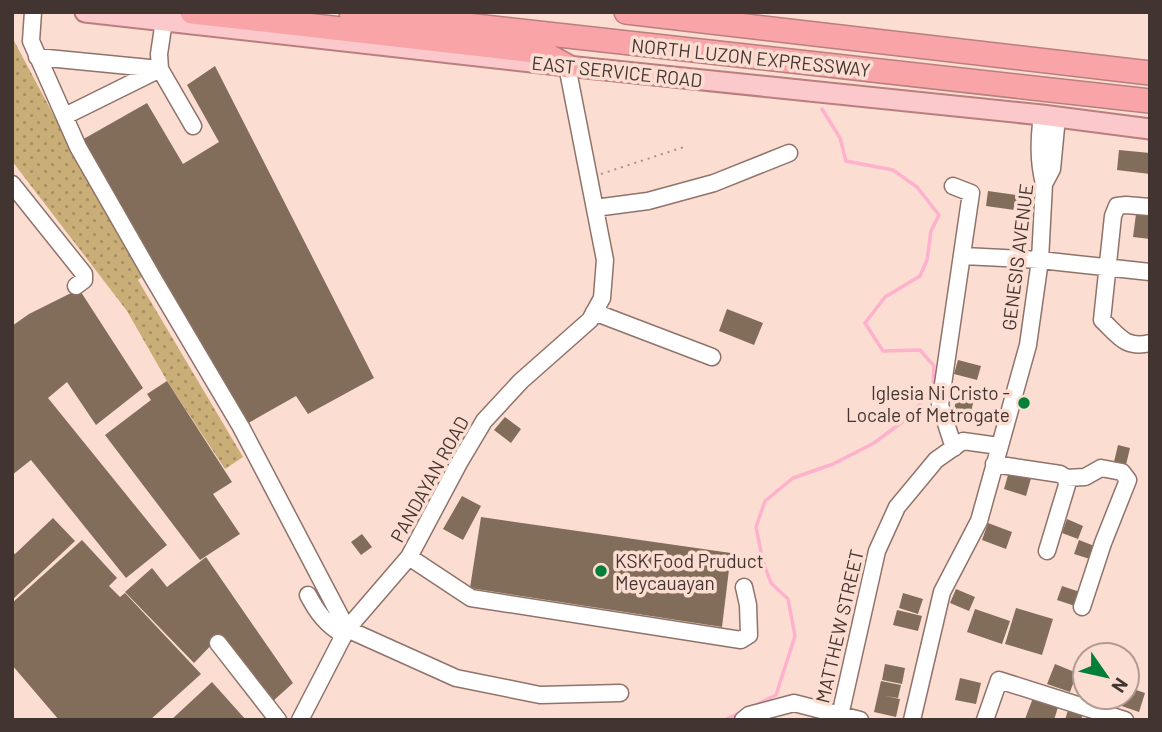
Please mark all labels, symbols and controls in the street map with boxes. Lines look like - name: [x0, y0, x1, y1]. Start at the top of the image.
- street label: NORTH LUZON EXPRESSWAY: [630, 33, 872, 81]
- street label: EAST SERVICE ROAD: [531, 51, 703, 91]
- street label: GENESIS AVENUE: [997, 182, 1037, 332]
- place label: Iglesia Ni Cristo - Locale of Metrogate: [846, 381, 1010, 426]
- marker: Iglesia Ni Cristo - Locale of Metrogate: [1016, 395, 1032, 411]
- street label: PANDAYAN ROAD: [385, 412, 473, 546]
- street label: MATTHEW STREET: [810, 547, 868, 705]
- place label: KSK Food Pruduct Meycauayan: [615, 549, 764, 594]
- marker: KSK Food Pruduct Meycauayan: [593, 563, 609, 579]
- north arrow: [1071, 641, 1141, 711]
- text: N: [1107, 674, 1134, 697]

